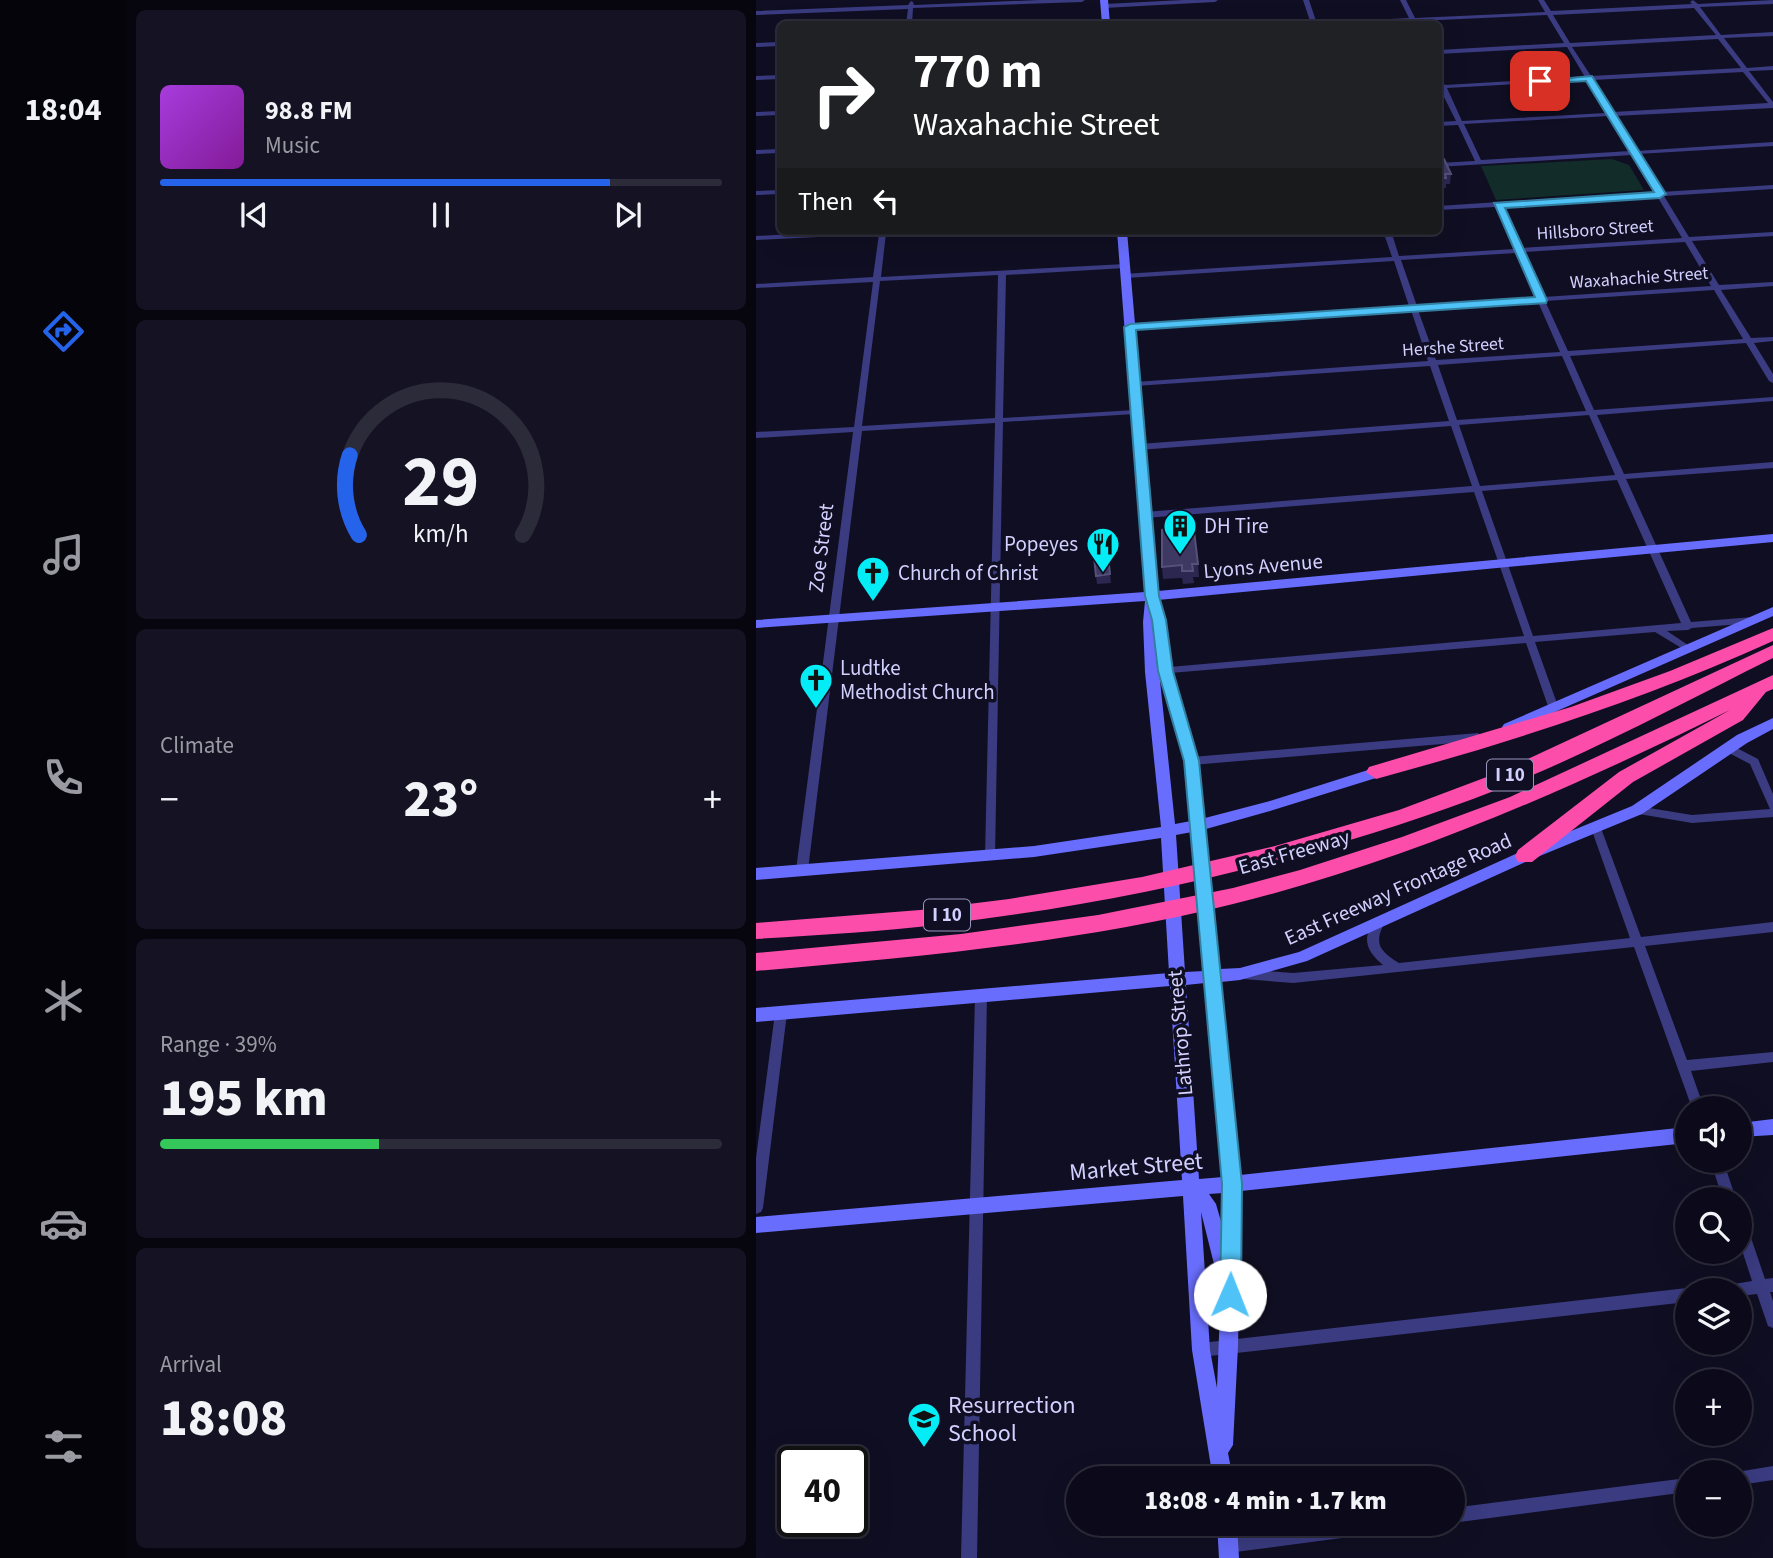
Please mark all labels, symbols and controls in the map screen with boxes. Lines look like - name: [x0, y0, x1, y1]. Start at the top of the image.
- text: 770 m: [913, 37, 1042, 107]
- icon: right: [798, 49, 889, 140]
- pin: [1510, 51, 1570, 111]
- icon: arrive: [1521, 62, 1559, 100]
- text: 18:04: [24, 87, 102, 133]
- text: 98.8 FM: [265, 92, 353, 129]
- text: Waxahachie Street: [913, 102, 1160, 148]
- text: Music: [265, 129, 320, 162]
- icon: left: [867, 182, 905, 220]
- text: Then: [798, 183, 853, 220]
- icon: previous: [235, 196, 273, 234]
- icon: pause: [422, 196, 460, 234]
- icon: next: [609, 196, 647, 234]
- street label: Hillsboro Street: [1536, 213, 1654, 247]
- street label: Waxahachie Street: [1569, 261, 1709, 295]
- icon: directions: [39, 307, 88, 356]
- street label: Hershe Street: [1401, 331, 1505, 363]
- text: 29: [403, 431, 479, 535]
- street label: Zoe Street: [801, 502, 841, 594]
- building icon: DH Tire: [1161, 507, 1199, 556]
- place label: DH Tire: [1204, 511, 1269, 541]
- text: km/h: [413, 516, 469, 552]
- restaurant icon: Popeyes: [1084, 525, 1122, 574]
- place label: Popeyes: [1004, 529, 1078, 559]
- icon: music: [39, 530, 88, 579]
- street label: Lyons Avenue: [1202, 546, 1324, 586]
- church icon: Church of Christ: [854, 554, 892, 603]
- place label: Church of Christ: [898, 558, 1038, 588]
- place label: Ludtke Methodist Church: [840, 653, 995, 707]
- church icon: Ludtke Methodist Church: [797, 661, 835, 710]
- text: Climate: [160, 729, 234, 762]
- icon: phone: [39, 753, 88, 802]
- road number: I 10: [1487, 760, 1533, 790]
- text: 23°: [404, 763, 478, 837]
- text: −: [160, 773, 179, 827]
- text: +: [703, 773, 722, 827]
- street label: East Freeway: [1235, 822, 1353, 882]
- street label: East Freeway Frontage Road: [1280, 825, 1516, 953]
- road number: I 10: [924, 900, 970, 931]
- street label: Lathrop Street: [1160, 969, 1200, 1097]
- icon: climate: [39, 976, 88, 1025]
- text: Range · 39%: [160, 1028, 277, 1061]
- text: 195 km: [160, 1062, 328, 1136]
- map controls: [1675, 1096, 1752, 1537]
- button: sound: [1675, 1096, 1752, 1173]
- street label: Market Street: [1068, 1144, 1204, 1190]
- button: search: [1675, 1187, 1752, 1264]
- icon: car: [39, 1199, 88, 1248]
- position arrow: [1193, 1258, 1267, 1332]
- button: layers: [1675, 1278, 1752, 1355]
- text: Arrival: [160, 1348, 222, 1381]
- button: +: [1675, 1369, 1752, 1446]
- text: 18:08: [160, 1382, 287, 1456]
- place label: Resurrection School: [948, 1388, 1076, 1451]
- school or university icon: Resurrection School: [905, 1400, 943, 1449]
- icon: filters: [39, 1422, 88, 1471]
- speed limit sign: 40: [777, 1446, 868, 1537]
- button: −: [1675, 1460, 1752, 1537]
- text: 18:08 · 4 min · 1.7 km: [1144, 1482, 1387, 1519]

